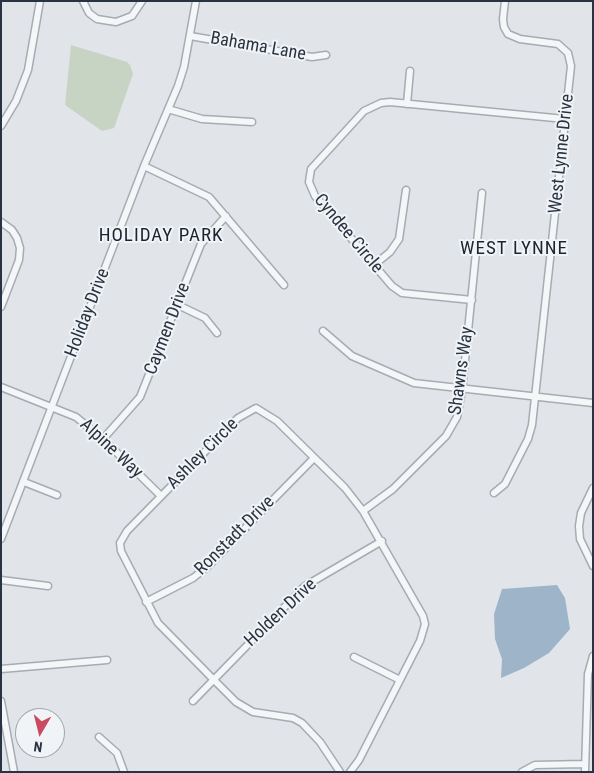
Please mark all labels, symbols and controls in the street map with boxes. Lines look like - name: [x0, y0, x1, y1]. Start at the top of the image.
- street label: Bahama Lane: [209, 28, 307, 66]
- street label: West Lynne Drive: [545, 93, 579, 215]
- street label: Cyndee Circle: [309, 190, 387, 278]
- district label: HOLIDAY PARK: [97, 225, 225, 247]
- district label: WEST LYNNE: [459, 238, 569, 260]
- street label: Holiday Drive: [61, 266, 115, 360]
- street label: Caymen Drive: [141, 280, 195, 378]
- street label: Shawns Way: [445, 326, 479, 416]
- street label: Alpine Way: [75, 414, 147, 484]
- street label: Ashley Circle: [163, 414, 243, 494]
- street label: Ronstadt Drive: [191, 492, 279, 580]
- street label: Holden Drive: [241, 574, 321, 652]
- north arrow: [15, 708, 65, 758]
- text: N: [33, 738, 43, 755]

